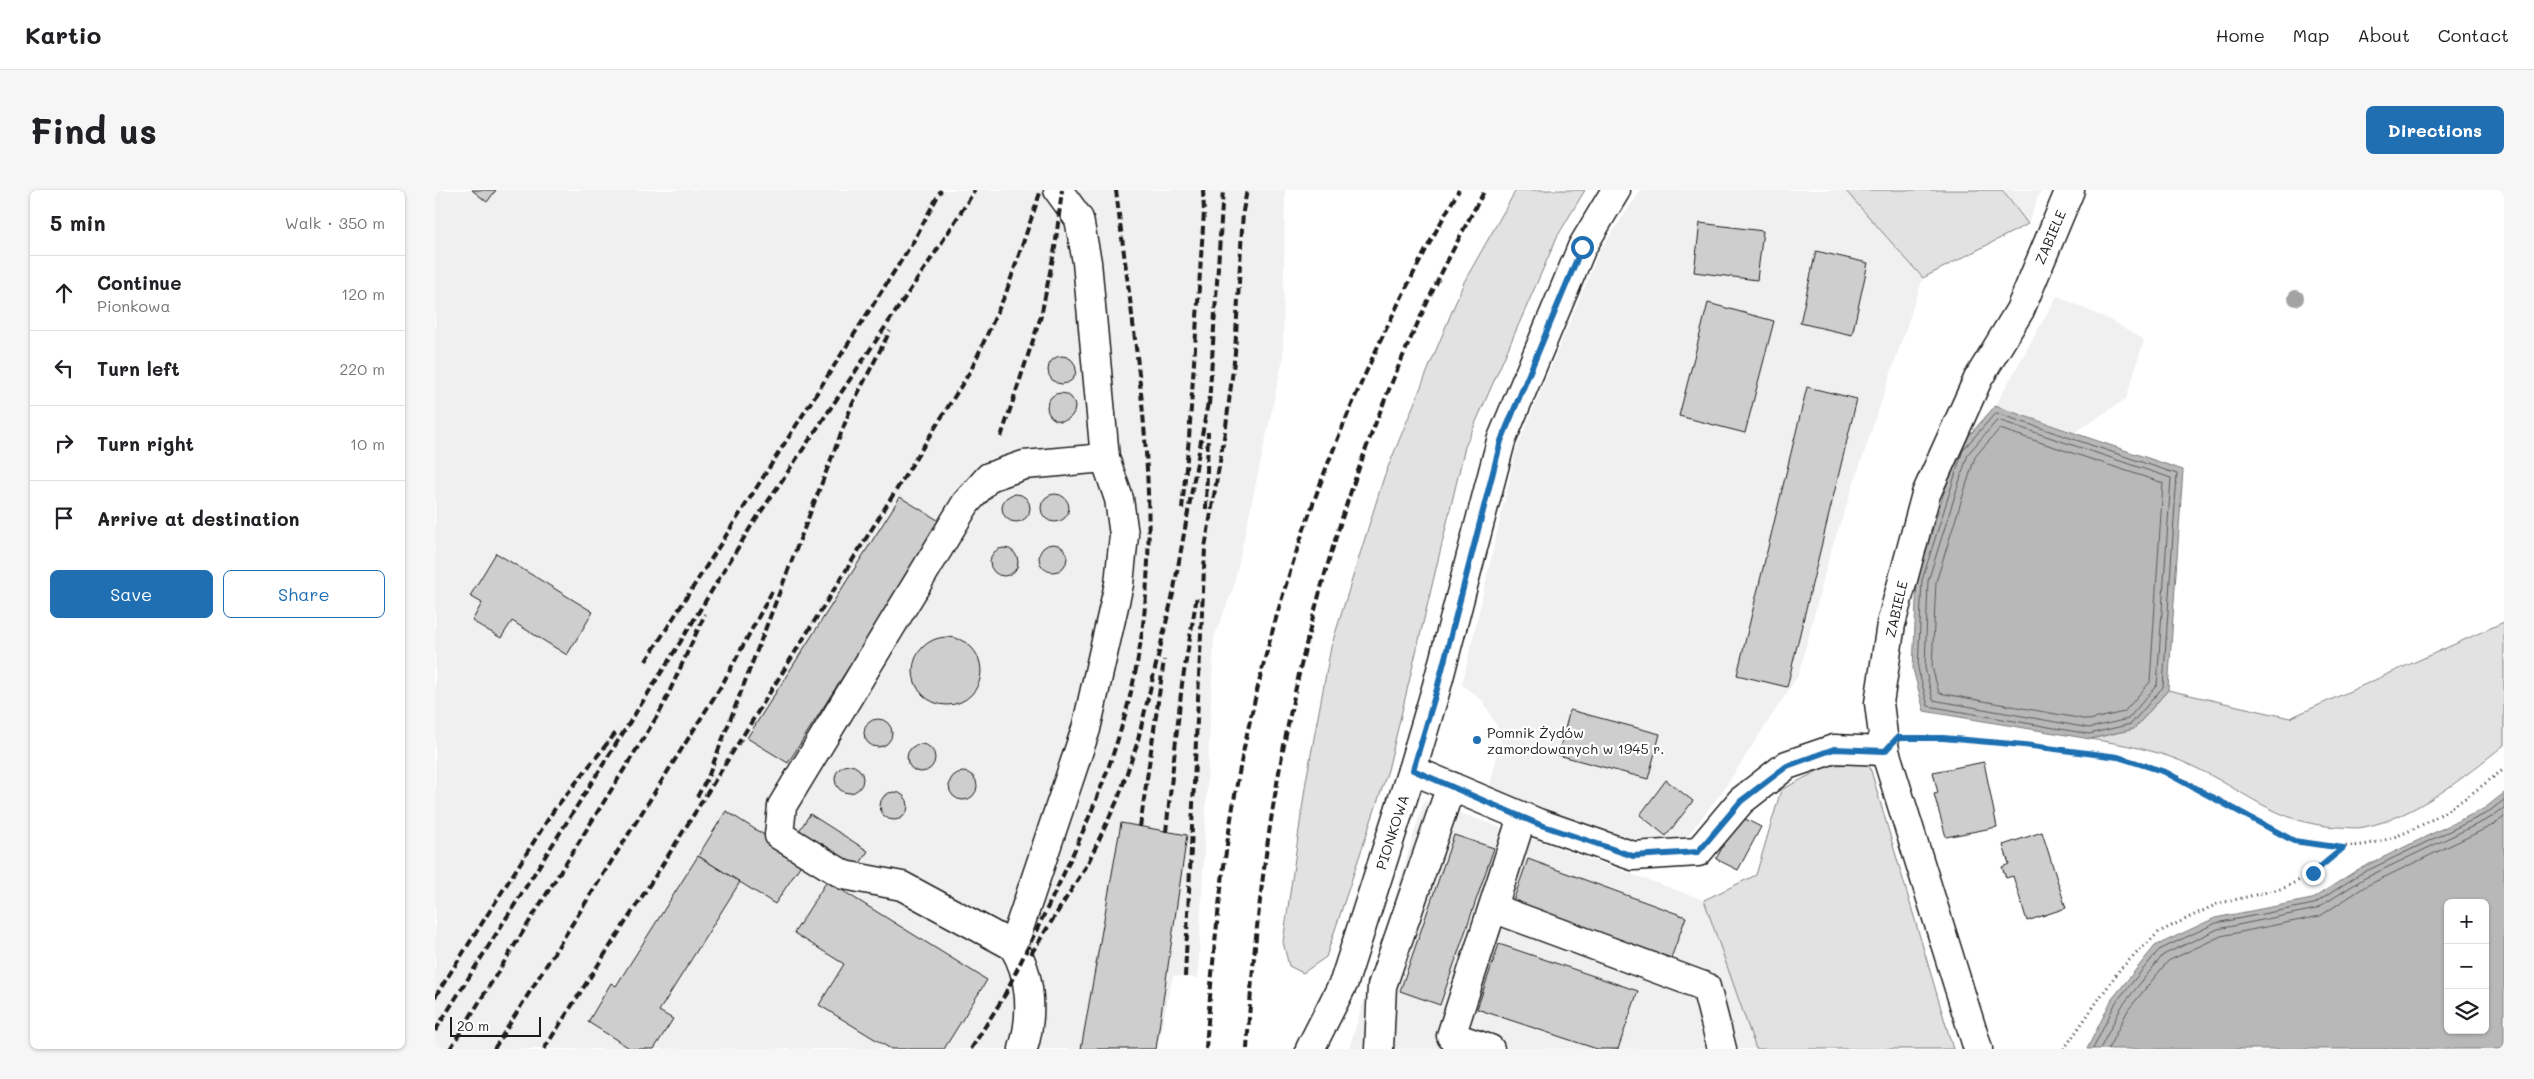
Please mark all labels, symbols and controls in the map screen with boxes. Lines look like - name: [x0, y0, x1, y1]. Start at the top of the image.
- text: Kartio: [25, 19, 101, 50]
- text: Home: [2216, 23, 2265, 47]
- text: Map: [2293, 23, 2329, 47]
- text: About: [2357, 23, 2410, 47]
- text: Contact: [2438, 23, 2509, 47]
- button: Directions: [2366, 106, 2504, 154]
- text: Find us: [30, 107, 157, 153]
- street label: ZABIELE: [2030, 207, 2070, 267]
- text: 5 min: [50, 209, 106, 236]
- text: Walk · 350 m: [285, 212, 385, 233]
- route start: [1571, 236, 1594, 259]
- text: Continue: [97, 270, 182, 295]
- icon: ahead: [50, 279, 78, 307]
- text: 120 m: [341, 283, 385, 304]
- text: Pionkowa: [97, 295, 170, 316]
- icon: left: [50, 354, 78, 382]
- text: Turn left: [97, 356, 180, 381]
- text: 220 m: [339, 358, 385, 379]
- icon: right: [50, 429, 78, 457]
- text: Turn right: [97, 431, 194, 456]
- text: 10 m: [350, 433, 385, 454]
- icon: arrive: [50, 504, 78, 532]
- text: Arrive at destination: [97, 506, 300, 531]
- button: Save: [50, 570, 213, 618]
- button: Share: [223, 570, 385, 618]
- street label: ZABIELE: [1880, 579, 1912, 639]
- place label: Pomnik Żydów zamordowanych w 1945 r.: [1487, 723, 1664, 758]
- marker: Pomnik Żydów zamordowanych w 1945 r.: [1471, 734, 1483, 746]
- street label: PIONKOWA: [1371, 792, 1413, 872]
- route end: [2302, 862, 2325, 885]
- map controls: [2444, 899, 2489, 1034]
- button: +: [2444, 899, 2489, 944]
- button: −: [2444, 944, 2489, 989]
- button: layers: [2444, 989, 2489, 1034]
- scale bar: [450, 1014, 541, 1037]
- text: 20 m: [457, 1016, 489, 1035]

